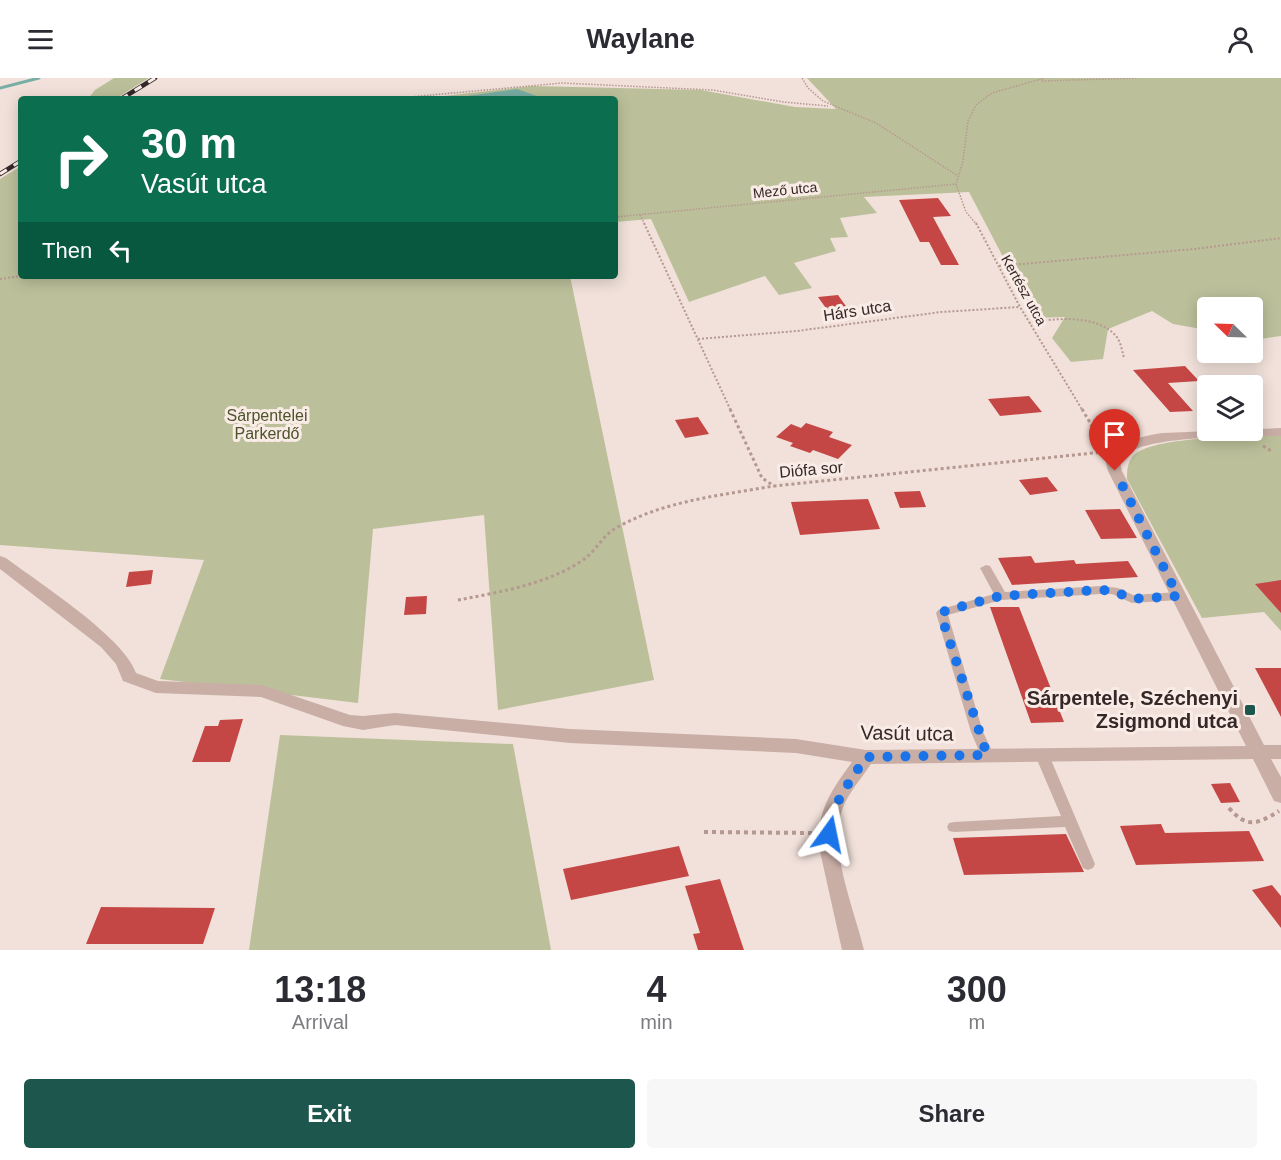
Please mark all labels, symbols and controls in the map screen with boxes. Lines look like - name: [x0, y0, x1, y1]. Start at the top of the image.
- icon: menu: [24, 23, 57, 56]
- icon: person: [1224, 23, 1257, 56]
- text: Waylane: [586, 24, 695, 54]
- icon: right: [42, 120, 120, 198]
- text: 30 m: [141, 120, 237, 167]
- text: Vasút utca: [141, 169, 267, 199]
- street label: Mező utca: [752, 179, 818, 201]
- icon: left: [104, 234, 137, 267]
- text: Then: [42, 238, 92, 263]
- street label: Kertész utca: [998, 252, 1050, 328]
- street label: Hárs utca: [822, 297, 892, 324]
- north arrow: [1197, 297, 1263, 363]
- map controls: [1197, 297, 1263, 441]
- button: layers: [1197, 375, 1263, 441]
- park label: Sárpentelei Parkerdő: [227, 407, 307, 442]
- pin: [1089, 409, 1140, 471]
- icon: arrive: [1098, 418, 1131, 451]
- street label: Diófa sor: [778, 458, 844, 481]
- place label: Sárpentele, Széchenyi Zsigmond utca: [1027, 687, 1239, 732]
- marker: Sárpentele, Széchenyi Zsigmond utca: [1243, 703, 1257, 717]
- street label: Vasút utca: [860, 721, 955, 745]
- position arrow: [797, 802, 861, 866]
- text: 13:18: [274, 969, 366, 1010]
- text: 4: [646, 969, 666, 1010]
- text: 300: [947, 969, 1007, 1010]
- text: Arrival: [292, 1011, 349, 1033]
- text: min: [640, 1011, 673, 1033]
- text: m: [968, 1011, 985, 1033]
- button: Exit: [24, 1079, 635, 1148]
- button: Share: [647, 1079, 1257, 1148]

